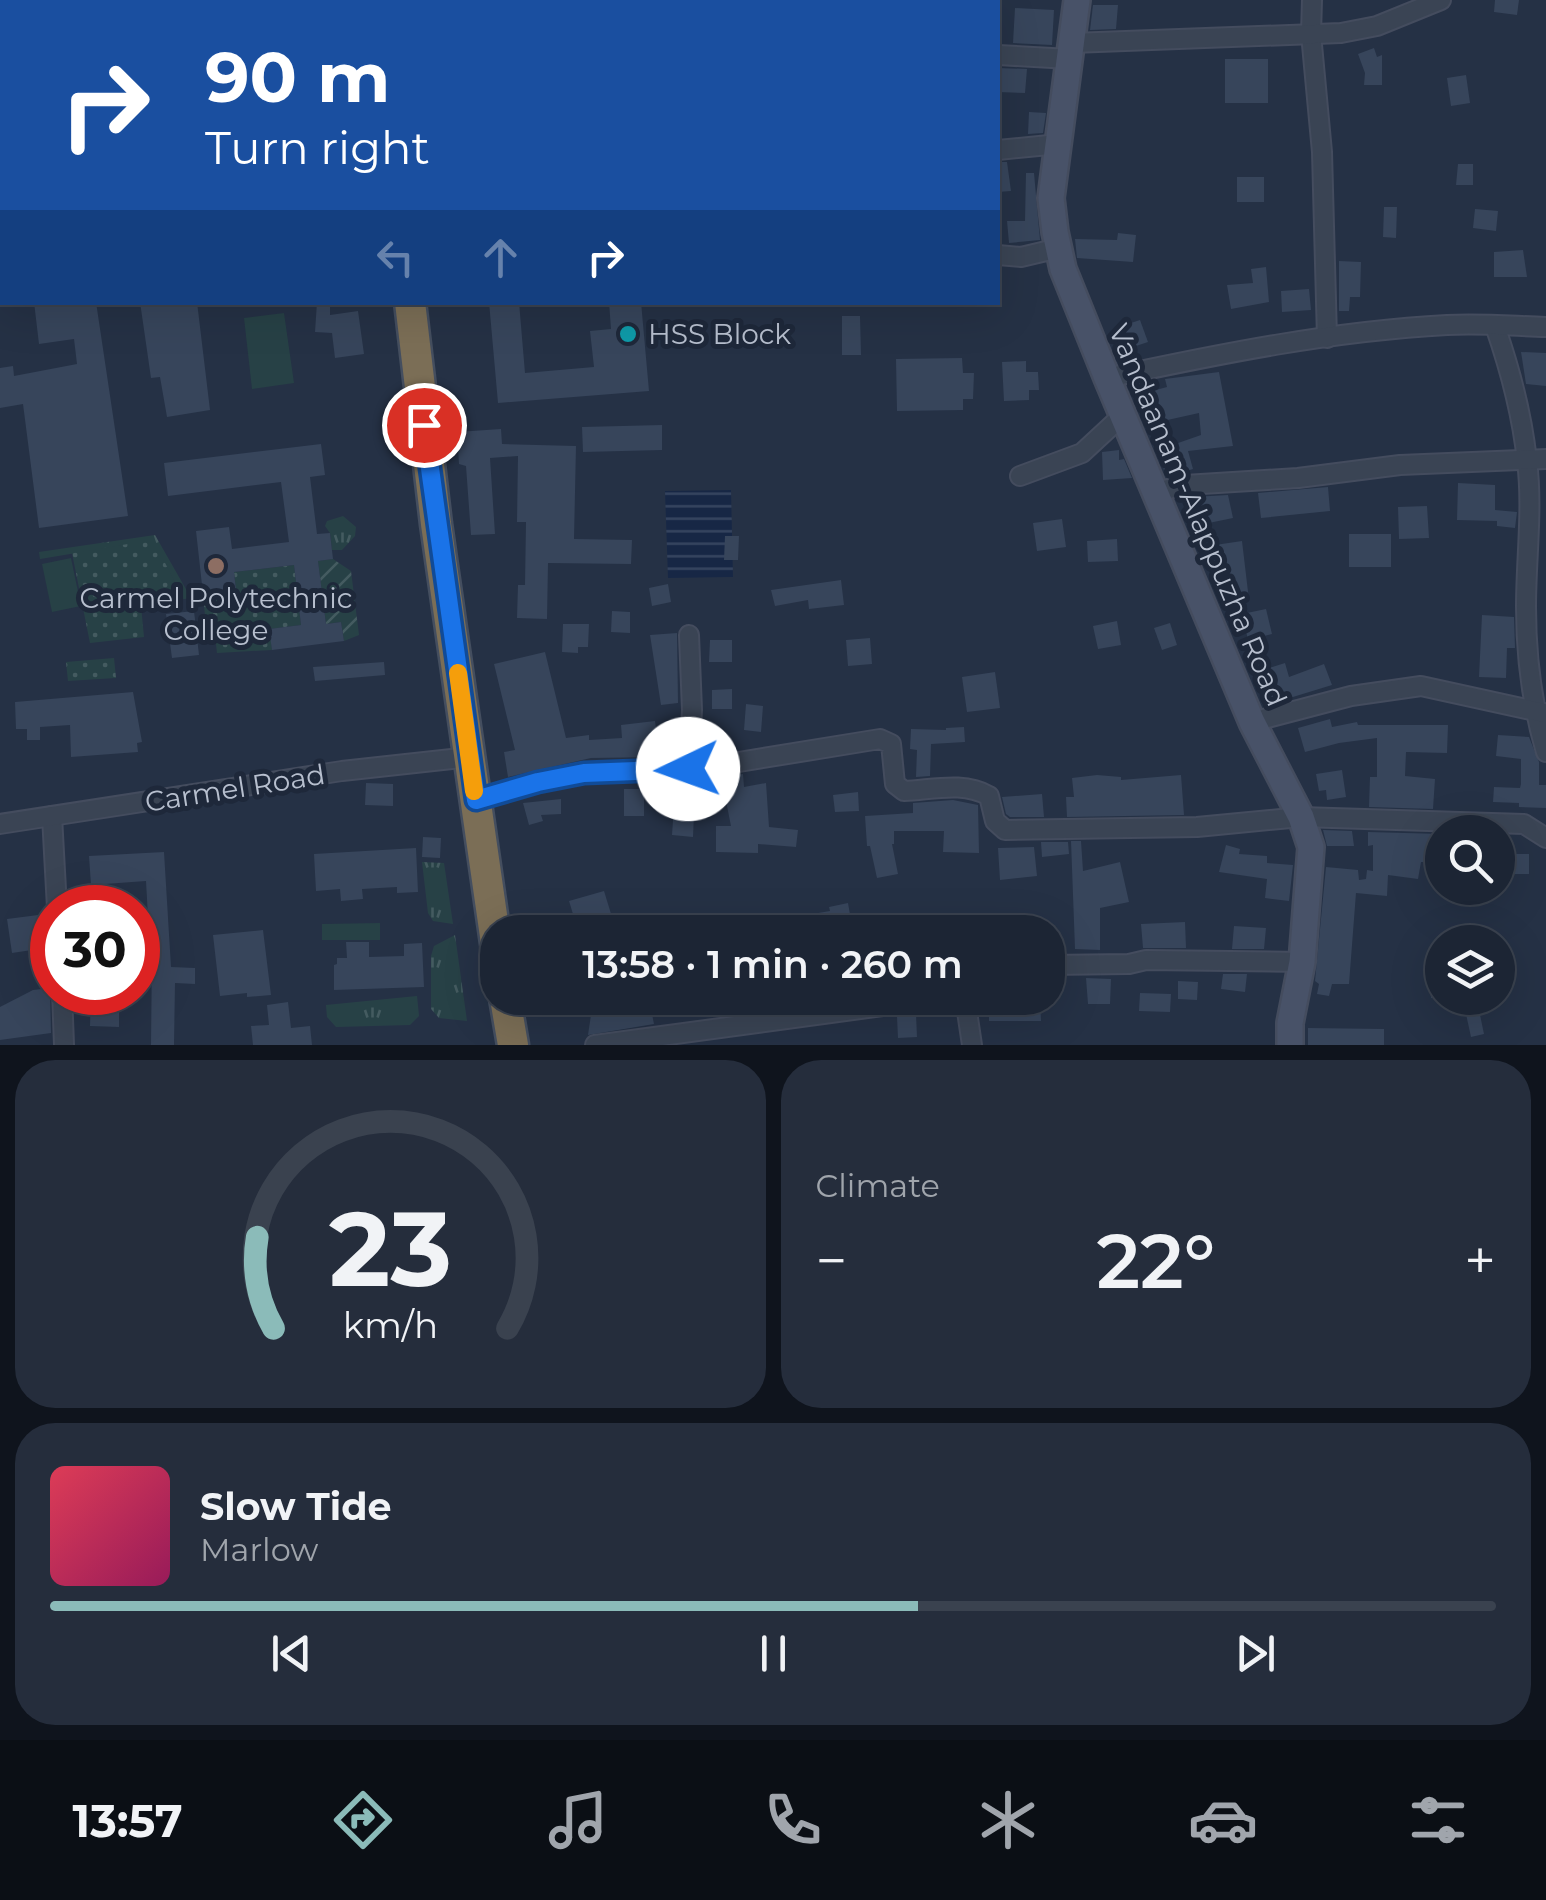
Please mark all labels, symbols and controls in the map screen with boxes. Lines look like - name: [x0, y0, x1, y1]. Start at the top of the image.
- text: 90 m: [205, 34, 390, 120]
- icon: right: [40, 40, 170, 170]
- text: Turn right: [205, 120, 430, 175]
- icon: left: [368, 230, 423, 285]
- icon: ahead: [473, 230, 528, 285]
- icon: right: [578, 230, 633, 285]
- place label: HSS Block: [648, 317, 791, 351]
- street label: Vandaanam-Alappuzha Road: [1102, 319, 1294, 711]
- marker: HSS Block: [617, 323, 639, 345]
- pin: [382, 383, 467, 468]
- icon: arrive: [397, 398, 452, 453]
- marker: Carmel Polytechnic College: [205, 555, 227, 577]
- place label: Carmel Polytechnic College: [79, 581, 353, 647]
- position arrow: [636, 717, 740, 821]
- street label: Carmel Road: [143, 757, 327, 819]
- map controls: [1425, 815, 1515, 1015]
- button: search: [1425, 815, 1515, 905]
- speed limit sign: 30: [30, 885, 160, 1015]
- button: layers: [1425, 925, 1515, 1015]
- text: 13:58 · 1 min · 260 m: [582, 941, 963, 988]
- text: Climate: [816, 1166, 940, 1205]
- text: 23: [329, 1185, 452, 1312]
- text: 22°: [1096, 1215, 1215, 1307]
- text: −: [816, 1227, 847, 1294]
- text: +: [1464, 1227, 1496, 1294]
- text: km/h: [343, 1303, 438, 1347]
- text: Slow Tide: [200, 1483, 392, 1530]
- text: Marlow: [200, 1530, 318, 1569]
- icon: previous: [264, 1626, 319, 1681]
- icon: pause: [746, 1626, 801, 1681]
- icon: next: [1228, 1626, 1283, 1681]
- icon: directions: [328, 1785, 398, 1855]
- icon: music: [543, 1785, 613, 1855]
- icon: phone: [758, 1785, 828, 1855]
- icon: climate: [973, 1785, 1043, 1855]
- icon: car: [1188, 1785, 1258, 1855]
- icon: filters: [1403, 1785, 1473, 1855]
- text: 13:57: [73, 1793, 183, 1848]

